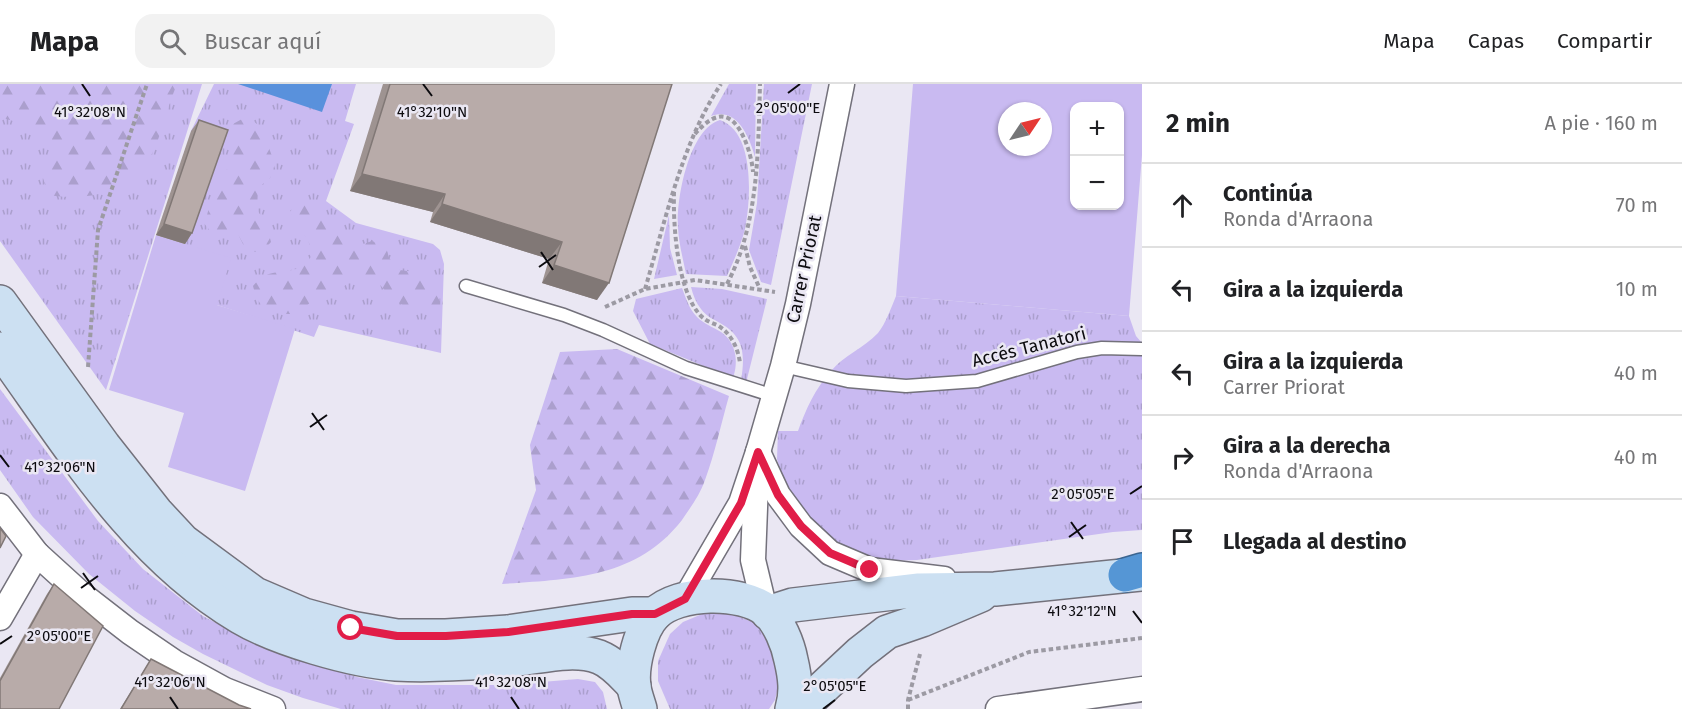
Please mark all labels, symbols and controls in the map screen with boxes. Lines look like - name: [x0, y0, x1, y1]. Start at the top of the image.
- search box: [135, 14, 555, 68]
- text: Mapa: [30, 25, 99, 58]
- icon: search: [156, 25, 189, 58]
- text: Buscar aquí: [204, 28, 321, 55]
- text: Mapa: [1383, 28, 1435, 54]
- text: Capas: [1468, 28, 1524, 54]
- text: Compartir: [1557, 28, 1652, 54]
- text: 2°05'00"E: [756, 99, 820, 117]
- north arrow: [998, 102, 1052, 156]
- map controls: [1070, 102, 1124, 210]
- button: +: [1070, 102, 1124, 156]
- text: 41°32'08"N: [54, 103, 126, 121]
- text: 41°32'10"N: [397, 103, 467, 121]
- text: 2 min: [1166, 108, 1230, 139]
- text: A pie · 160 m: [1545, 111, 1658, 135]
- button: −: [1070, 156, 1124, 210]
- text: Continúa: [1223, 180, 1313, 207]
- icon: ahead: [1166, 189, 1199, 222]
- text: 70 m: [1616, 193, 1658, 217]
- text: Ronda d'Arraona: [1223, 207, 1373, 231]
- street label: Carrer Priorat: [782, 213, 826, 325]
- icon: left: [1166, 273, 1199, 306]
- text: Gira a la izquierda: [1223, 276, 1403, 303]
- text: 10 m: [1616, 277, 1658, 301]
- street label: Accés Tanatori: [970, 322, 1088, 372]
- text: Gira a la izquierda: [1223, 348, 1403, 375]
- icon: left: [1166, 357, 1199, 390]
- text: 40 m: [1614, 361, 1658, 385]
- text: Carrer Priorat: [1223, 375, 1345, 399]
- text: Gira a la derecha: [1223, 432, 1391, 459]
- icon: right: [1166, 441, 1199, 474]
- text: 40 m: [1614, 445, 1658, 469]
- text: 41°32'06"N: [24, 458, 96, 476]
- text: Ronda d'Arraona: [1223, 459, 1373, 483]
- text: 2°05'05"E: [1051, 485, 1115, 503]
- icon: arrive: [1166, 525, 1199, 558]
- text: Llegada al destino: [1223, 528, 1407, 555]
- route end: [856, 556, 882, 582]
- text: 41°32'12"N: [1047, 602, 1117, 620]
- route start: [337, 614, 363, 640]
- text: 2°05'00"E: [27, 627, 91, 645]
- text: 41°32'06"N: [134, 673, 206, 691]
- text: 41°32'08"N: [475, 673, 547, 691]
- text: 2°05'05"E: [803, 677, 867, 695]

